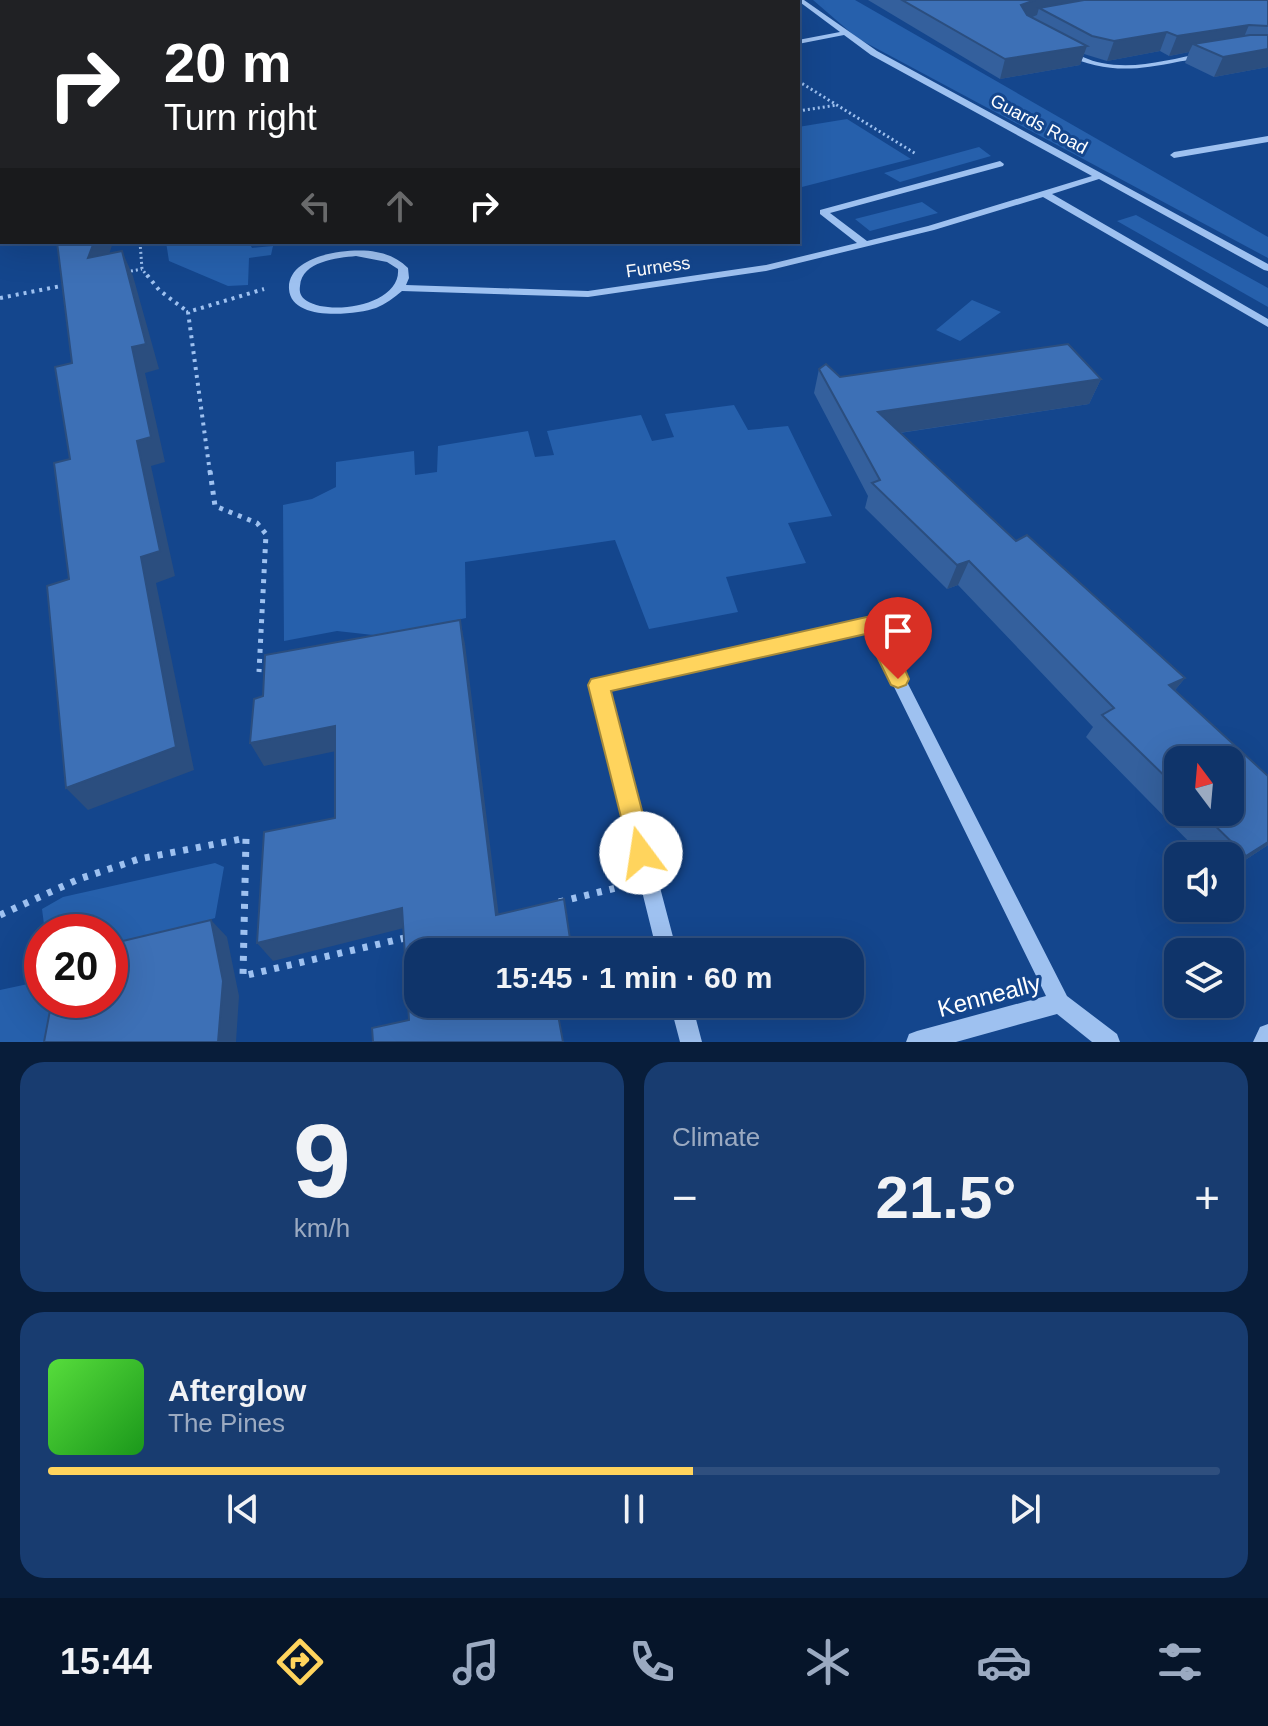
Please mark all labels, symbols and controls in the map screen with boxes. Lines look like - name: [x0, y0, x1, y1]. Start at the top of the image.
- text: 20 m: [164, 31, 292, 94]
- icon: right: [32, 32, 136, 136]
- street label: Guards Road: [987, 90, 1091, 158]
- text: Turn right: [164, 97, 317, 138]
- icon: left: [294, 184, 338, 228]
- icon: ahead: [378, 184, 422, 228]
- icon: right: [462, 184, 506, 228]
- street label: Furness: [624, 253, 692, 281]
- pin: [864, 597, 932, 679]
- icon: arrive: [876, 609, 920, 653]
- north arrow: [1164, 746, 1244, 826]
- map controls: [1164, 746, 1244, 1018]
- position arrow: [599, 811, 683, 895]
- button: sound: [1164, 842, 1244, 922]
- speed limit sign: 20: [24, 914, 128, 1018]
- button: layers: [1164, 938, 1244, 1018]
- text: 15:45 · 1 min · 60 m: [496, 961, 772, 994]
- street label: Kenneally: [934, 969, 1043, 1022]
- text: 9: [293, 1103, 351, 1219]
- text: Climate: [672, 1122, 760, 1152]
- text: 21.5°: [876, 1164, 1016, 1231]
- text: −: [672, 1173, 698, 1222]
- text: +: [1194, 1173, 1220, 1222]
- text: km/h: [294, 1213, 350, 1243]
- text: Afterglow: [168, 1374, 306, 1407]
- text: The Pines: [168, 1408, 285, 1438]
- icon: previous: [221, 1487, 265, 1531]
- icon: pause: [612, 1487, 656, 1531]
- icon: next: [1003, 1487, 1047, 1531]
- icon: directions: [272, 1634, 328, 1690]
- icon: music: [448, 1634, 504, 1690]
- icon: phone: [624, 1634, 680, 1690]
- icon: climate: [800, 1634, 856, 1690]
- icon: car: [976, 1634, 1032, 1690]
- icon: filters: [1152, 1634, 1208, 1690]
- text: 15:44: [60, 1641, 152, 1682]

